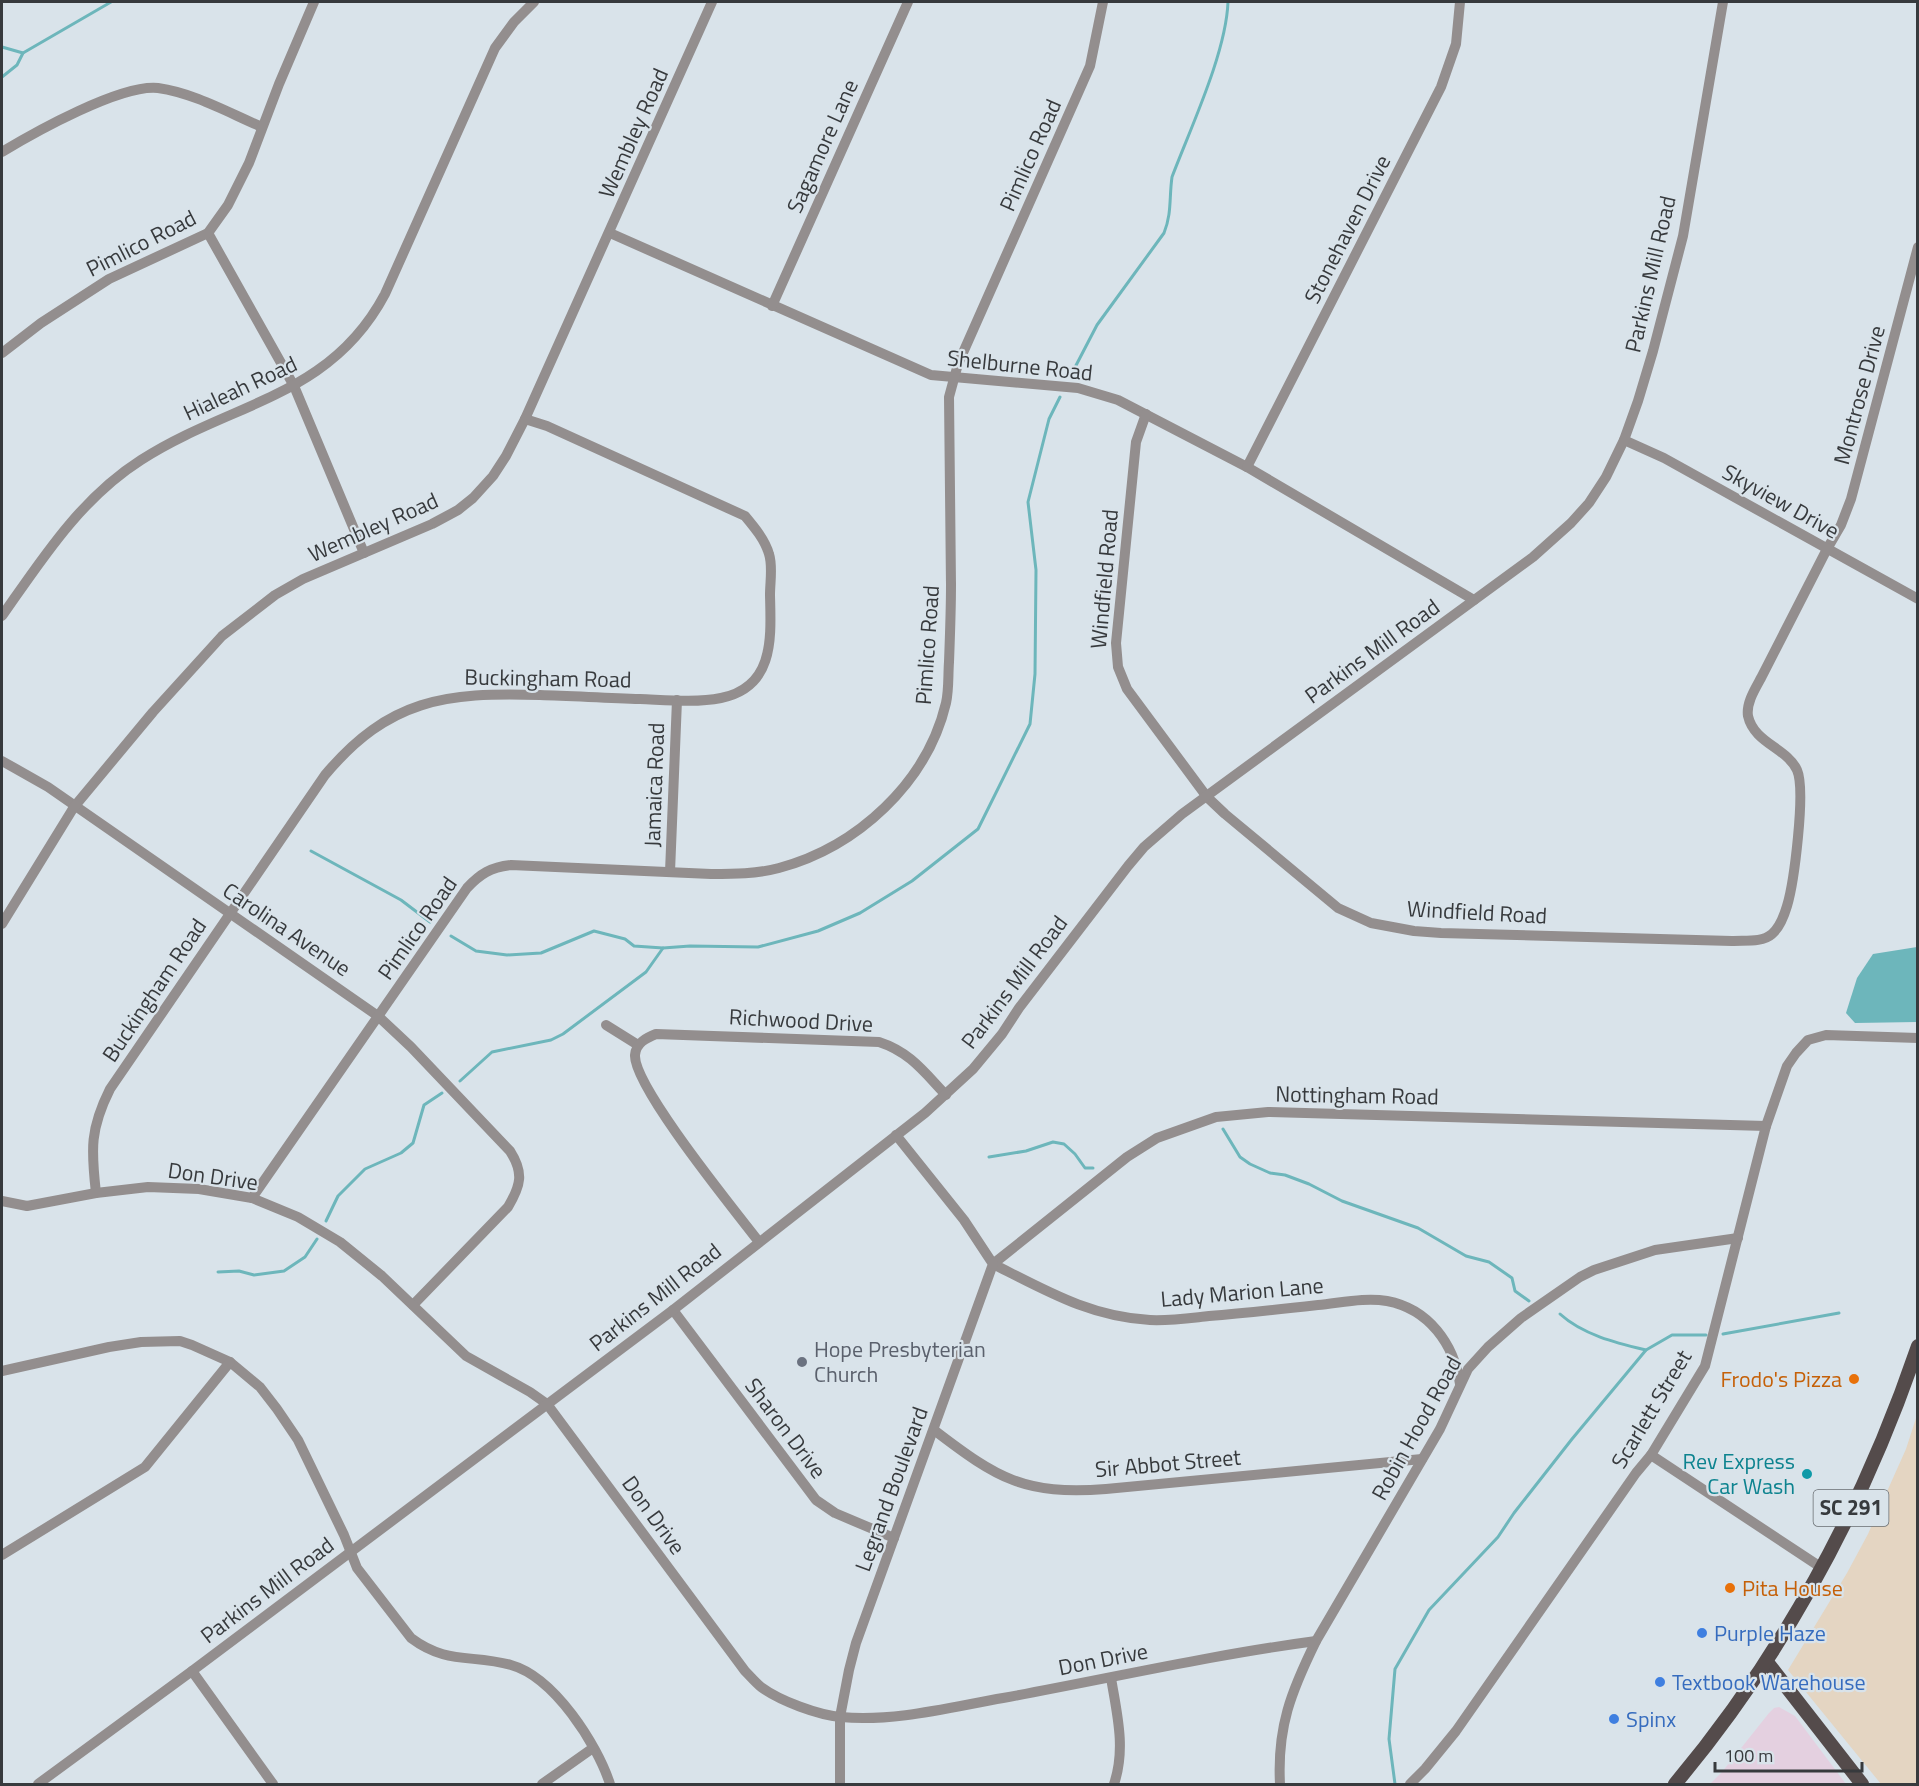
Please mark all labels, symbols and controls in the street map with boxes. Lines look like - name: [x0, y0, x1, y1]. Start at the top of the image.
- street label: Wembley Road: [589, 62, 677, 204]
- street label: Sagamore Lane: [777, 74, 867, 218]
- street label: Pimlico Road: [990, 93, 1070, 217]
- street label: Stonehaven Drive: [1295, 149, 1399, 309]
- street label: Parkins Mill Road: [1615, 192, 1685, 356]
- street label: Pimlico Road: [80, 201, 202, 285]
- street label: Montrose Drive: [1824, 322, 1894, 468]
- street label: Shelburne Road: [946, 340, 1094, 390]
- street label: Hialeah Road: [177, 347, 303, 429]
- street label: Skyview Drive: [1716, 455, 1846, 547]
- street label: Wembley Road: [302, 483, 444, 571]
- street label: Windfield Road: [1081, 508, 1127, 650]
- street label: Pimlico Road: [906, 584, 948, 706]
- street label: Parkins Mill Road: [1297, 590, 1447, 712]
- street label: Buckingham Road: [464, 660, 632, 696]
- street label: Jamaica Road: [635, 722, 673, 848]
- street label: Pimlico Road: [369, 869, 465, 987]
- street label: Carolina Avenue: [216, 873, 358, 985]
- street label: Windfield Road: [1406, 891, 1548, 933]
- street label: Parkins Mill Road: [952, 908, 1076, 1056]
- street label: Buckingham Road: [93, 911, 215, 1069]
- street label: Richwood Drive: [728, 999, 874, 1041]
- street label: Nottingham Road: [1275, 1077, 1439, 1113]
- street label: Don Drive: [166, 1153, 260, 1199]
- street label: Parkins Mill Road: [582, 1234, 728, 1360]
- street label: Lady Marion Lane: [1159, 1268, 1325, 1316]
- place label: Hope Presbyterian Church: [814, 1332, 986, 1391]
- street label: Scarlett Street: [1602, 1343, 1700, 1475]
- street label: Robin Hood Road: [1362, 1350, 1470, 1506]
- marker: Hope Presbyterian Church: [795, 1355, 809, 1369]
- place label: Frodo's Pizza: [1721, 1362, 1842, 1396]
- street label: Sharon Drive: [737, 1370, 835, 1486]
- marker: Frodo's Pizza: [1847, 1372, 1861, 1386]
- street label: Legrand Boulevard: [845, 1402, 937, 1576]
- street label: Sir Abbot Street: [1094, 1440, 1243, 1486]
- place label: Rev Express Car Wash: [1683, 1444, 1795, 1503]
- marker: Rev Express Car Wash: [1800, 1467, 1814, 1481]
- street label: Don Drive: [614, 1468, 694, 1562]
- road number: SC 291: [1814, 1490, 1888, 1526]
- street label: Parkins Mill Road: [193, 1528, 341, 1652]
- place label: Pita House: [1742, 1571, 1843, 1605]
- marker: Pita House: [1723, 1581, 1737, 1595]
- place label: Purple Haze: [1714, 1616, 1826, 1650]
- marker: Purple Haze: [1695, 1626, 1709, 1640]
- street label: Don Drive: [1055, 1634, 1151, 1684]
- place label: Textbook Warehouse: [1672, 1665, 1866, 1699]
- marker: Textbook Warehouse: [1653, 1675, 1667, 1689]
- place label: Spinx: [1626, 1702, 1676, 1736]
- marker: Spinx: [1607, 1712, 1621, 1726]
- scale bar: [1715, 1735, 1862, 1773]
- text: 100 m: [1724, 1742, 1773, 1769]

